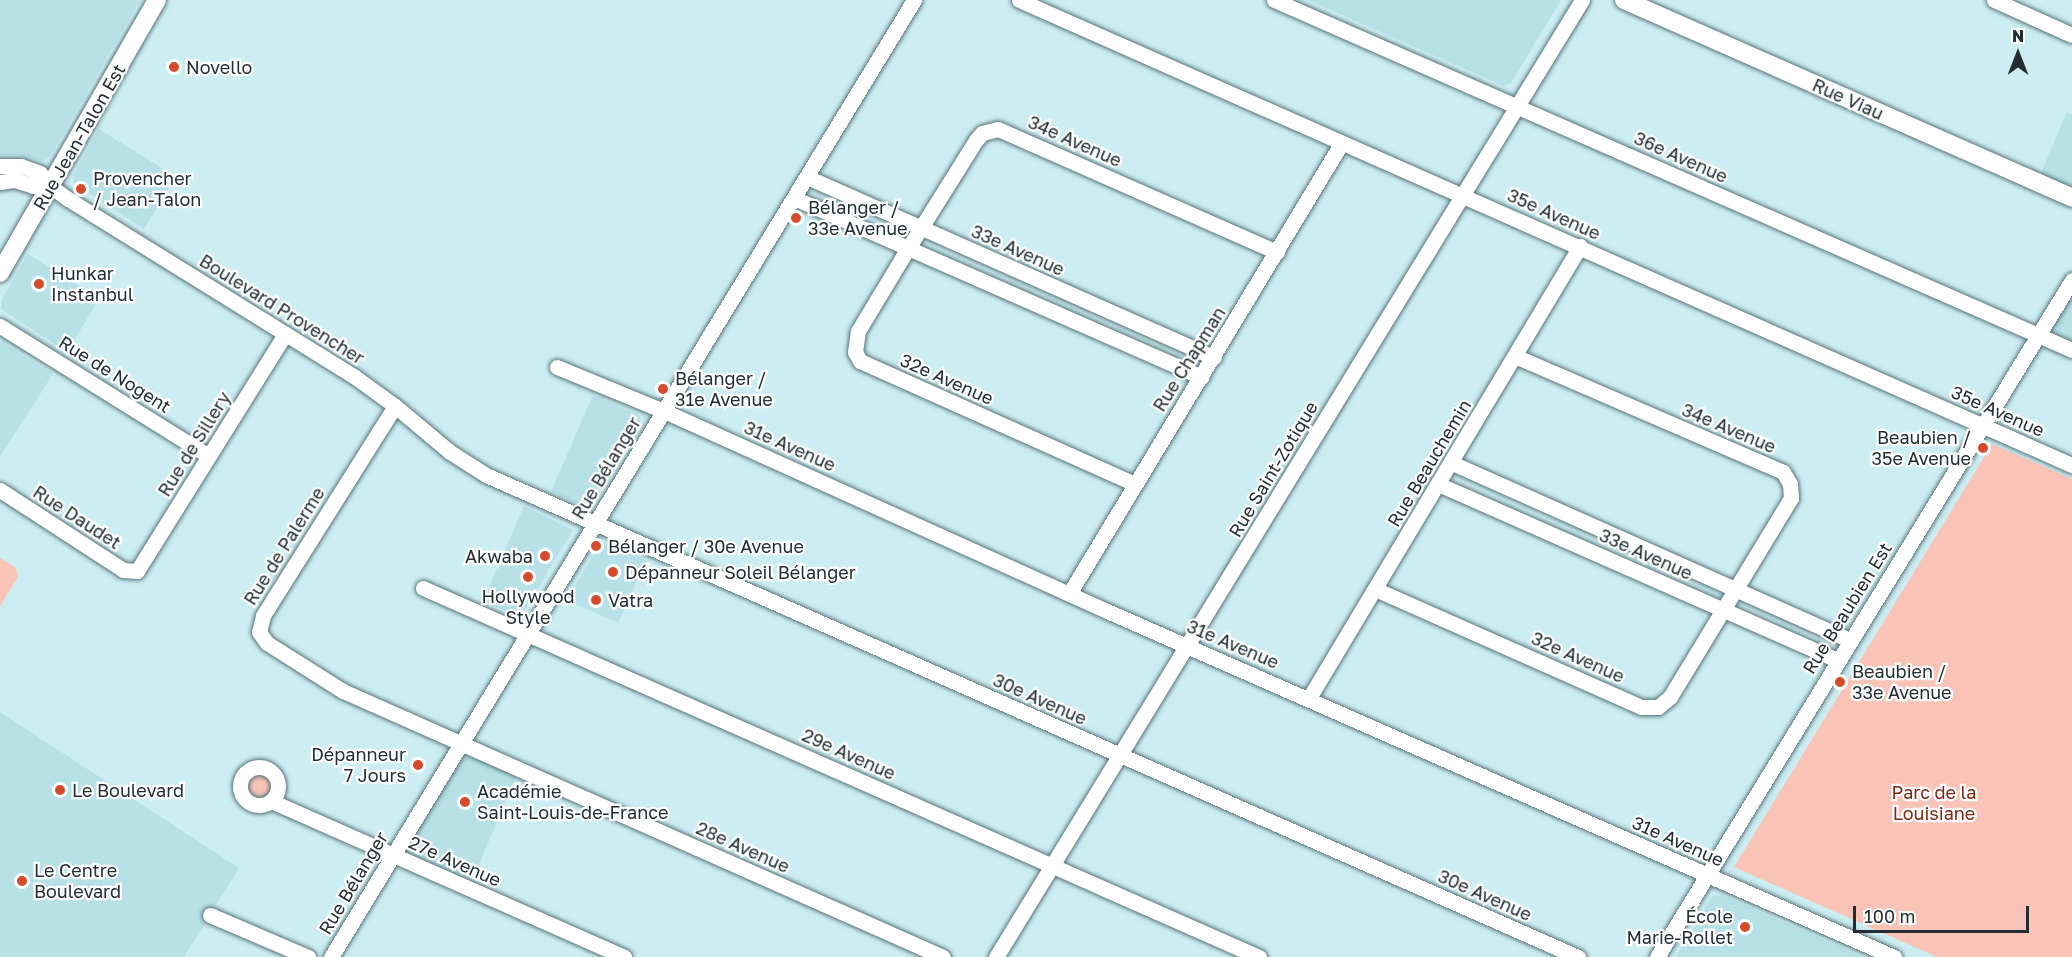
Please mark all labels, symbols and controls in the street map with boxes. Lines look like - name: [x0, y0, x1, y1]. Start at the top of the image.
- north arrow: [1988, 24, 2048, 84]
- text: N: [2012, 26, 2024, 46]
- place label: Novello: [186, 56, 252, 78]
- street label: Rue Jean-Talon Est: [28, 60, 130, 214]
- marker: Novello: [167, 60, 181, 74]
- street label: Rue Viau: [1809, 74, 1887, 124]
- street label: 34e Avenue: [1025, 111, 1125, 171]
- street label: 36e Avenue: [1631, 127, 1731, 187]
- place label: Provencher / Jean-Talon: [93, 168, 201, 210]
- marker: Provencher / Jean-Talon: [74, 182, 88, 196]
- street label: 35e Avenue: [1504, 184, 1604, 244]
- place label: Bélanger / 33e Avenue: [808, 197, 908, 240]
- marker: Bélanger / 33e Avenue: [789, 211, 803, 225]
- street label: 33e Avenue: [968, 220, 1068, 280]
- street label: Boulevard Provencher: [196, 249, 368, 369]
- place label: Hunkar Instanbul: [51, 263, 133, 306]
- marker: Hunkar Instanbul: [32, 277, 46, 291]
- street label: Rue Chapman: [1148, 303, 1230, 415]
- street label: Rue de Nogent: [55, 331, 175, 417]
- street label: 32e Avenue: [897, 349, 997, 409]
- place label: Bélanger / 31e Avenue: [675, 368, 773, 410]
- street label: 35e Avenue: [1948, 381, 2048, 441]
- marker: Bélanger / 31e Avenue: [656, 382, 670, 396]
- street label: Rue de Sillery: [153, 388, 235, 500]
- street label: Rue Beauchemin: [1383, 396, 1475, 530]
- street label: Rue Saint-Zotique: [1224, 397, 1322, 541]
- street label: 34e Avenue: [1679, 399, 1779, 457]
- street label: Rue Bélanger: [567, 413, 645, 523]
- street label: 31e Avenue: [741, 416, 839, 476]
- place label: Beaubien / 35e Avenue: [1872, 427, 1971, 470]
- marker: Beaubien / 35e Avenue: [1976, 441, 1990, 455]
- street label: Rue Daudet: [29, 481, 125, 553]
- street label: Rue de Palerme: [239, 483, 329, 609]
- street label: 33e Avenue: [1596, 524, 1696, 584]
- place label: Bélanger / 30e Avenue: [608, 535, 804, 557]
- street label: Rue Beaubien Est: [1798, 538, 1896, 678]
- marker: Bélanger / 30e Avenue: [589, 539, 603, 553]
- place label: Akwaba: [465, 545, 533, 567]
- marker: Akwaba: [538, 549, 552, 563]
- place label: Dépanneur Soleil Bélanger: [625, 561, 856, 583]
- marker: Dépanneur Soleil Bélanger: [606, 565, 620, 579]
- marker: Hollywood Style: [521, 570, 535, 584]
- place label: Hollywood Style: [481, 586, 575, 628]
- place label: Vatra: [608, 589, 653, 611]
- marker: Vatra: [589, 593, 603, 607]
- street label: 31e Avenue: [1184, 615, 1282, 673]
- street label: 32e Avenue: [1528, 627, 1628, 687]
- place label: Beaubien / 33e Avenue: [1852, 661, 1952, 704]
- street label: 30e Avenue: [990, 669, 1090, 729]
- marker: Beaubien / 33e Avenue: [1833, 675, 1847, 689]
- street label: 29e Avenue: [799, 724, 899, 784]
- place label: Dépanneur 7 Jours: [311, 744, 406, 786]
- marker: Dépanneur 7 Jours: [411, 758, 425, 772]
- place label: Le Boulevard: [72, 779, 184, 801]
- place label: Académie Saint-Louis-de-France: [477, 781, 668, 824]
- park label: Parc de la Louisiane: [1892, 782, 1976, 824]
- marker: Le Boulevard: [53, 783, 67, 797]
- marker: Académie Saint-Louis-de-France: [458, 795, 472, 809]
- street label: 31e Avenue: [1629, 811, 1727, 871]
- street label: 28e Avenue: [693, 817, 793, 877]
- street label: Rue Bélanger: [314, 828, 392, 938]
- street label: 27e Avenue: [406, 831, 504, 891]
- place label: Le Centre Boulevard: [34, 860, 121, 902]
- street label: 30e Avenue: [1435, 865, 1535, 925]
- marker: Le Centre Boulevard: [15, 874, 29, 888]
- scale bar: [1856, 894, 2032, 932]
- text: 100 m: [1864, 905, 1915, 927]
- place label: École Marie-Rollet: [1626, 906, 1733, 948]
- marker: École Marie-Rollet: [1738, 920, 1752, 934]

